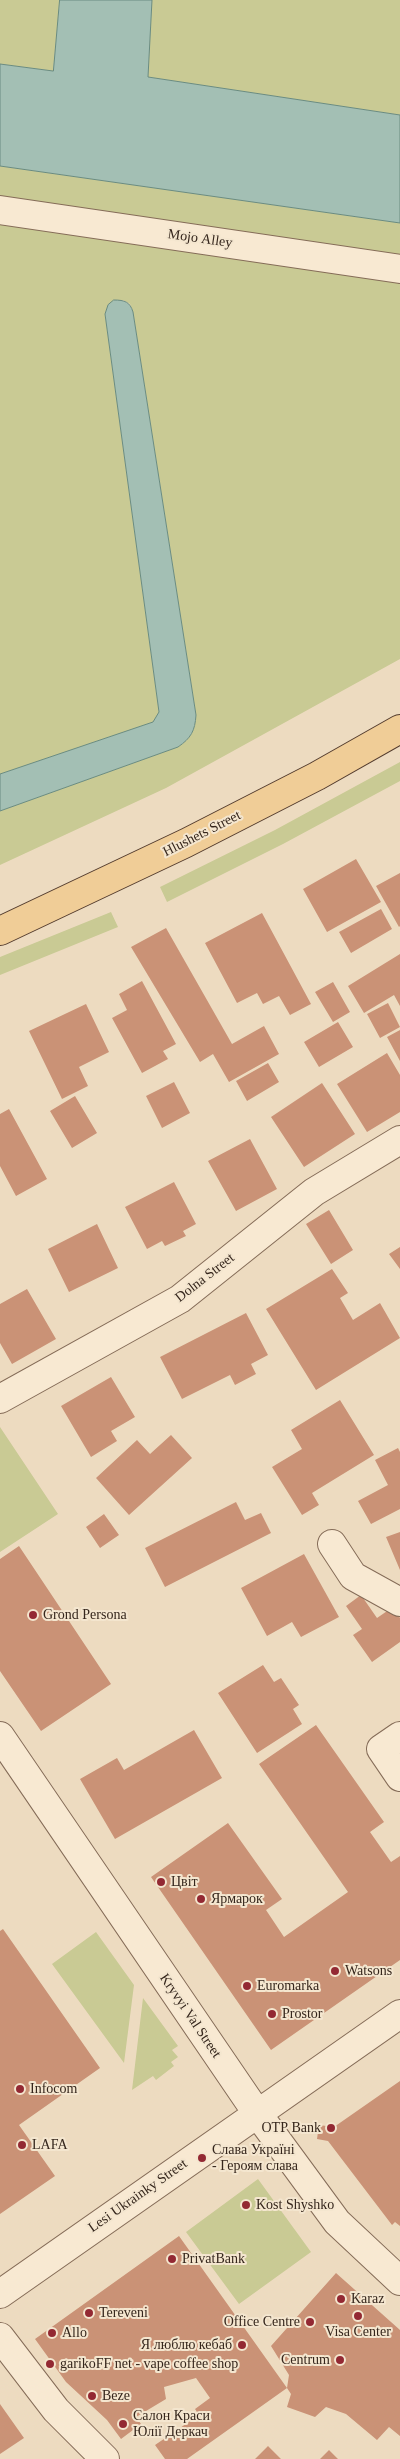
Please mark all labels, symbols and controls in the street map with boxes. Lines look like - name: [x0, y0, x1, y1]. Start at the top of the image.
- street label: Mojo Alley: [167, 226, 233, 252]
- street label: Hlushets Street: [160, 807, 244, 861]
- street label: Dolna Street: [172, 1250, 238, 1306]
- place label: Grond Persona: [43, 1607, 127, 1623]
- marker: Grond Persona: [27, 1609, 39, 1621]
- place label: Цвіт: [171, 1874, 198, 1890]
- marker: Цвіт: [155, 1876, 167, 1888]
- place label: Ярмарок: [211, 1891, 263, 1907]
- marker: Ярмарок: [195, 1893, 207, 1905]
- place label: Watsons: [345, 1963, 392, 1979]
- marker: Watsons: [329, 1965, 341, 1977]
- street label: Kryvyi Val Street: [156, 1971, 224, 2061]
- place label: Euromarka: [257, 1978, 319, 1994]
- marker: Euromarka: [241, 1980, 253, 1992]
- place label: Prostor: [282, 2006, 322, 2022]
- marker: Prostor: [266, 2008, 278, 2020]
- place label: Infocom: [30, 2081, 77, 2097]
- marker: Infocom: [14, 2083, 26, 2095]
- place label: OTP Bank: [262, 2120, 321, 2136]
- marker: OTP Bank: [325, 2122, 337, 2134]
- place label: LAFA: [32, 2137, 68, 2153]
- marker: LAFA: [16, 2139, 28, 2151]
- place label: Слава Україні - Героям слава: [212, 2142, 298, 2174]
- marker: Слава Україні - Героям слава: [196, 2152, 208, 2164]
- street label: Lesi Ukrainky Street: [85, 2156, 191, 2236]
- place label: Kost Shyshko: [256, 2197, 334, 2213]
- marker: Kost Shyshko: [240, 2199, 252, 2211]
- place label: PrivatBank: [182, 2251, 245, 2267]
- marker: PrivatBank: [166, 2253, 178, 2265]
- place label: Karaz: [351, 2291, 384, 2307]
- marker: Karaz: [335, 2293, 347, 2305]
- place label: Tereveni: [99, 2305, 148, 2321]
- marker: Tereveni: [83, 2307, 95, 2319]
- marker: Visa Center: [352, 2310, 364, 2322]
- place label: Office Centre: [224, 2314, 300, 2330]
- marker: Office Centre: [304, 2316, 316, 2328]
- place label: Visa Center: [325, 2324, 391, 2340]
- place label: Allo: [62, 2325, 87, 2341]
- marker: Allo: [46, 2327, 58, 2339]
- place label: Я люблю кебаб: [141, 2337, 232, 2353]
- marker: Я люблю кебаб: [236, 2339, 248, 2351]
- place label: Centrum: [281, 2352, 330, 2368]
- marker: Centrum: [334, 2354, 346, 2366]
- place label: garikoFF net - vape coffee shop: [60, 2356, 238, 2372]
- marker: garikoFF net - vape coffee shop: [44, 2358, 56, 2370]
- place label: Beze: [102, 2388, 130, 2404]
- marker: Beze: [86, 2390, 98, 2402]
- place label: Салон Краси Юлії Деркач: [133, 2408, 210, 2440]
- marker: Салон Краси Юлії Деркач: [117, 2418, 129, 2430]

